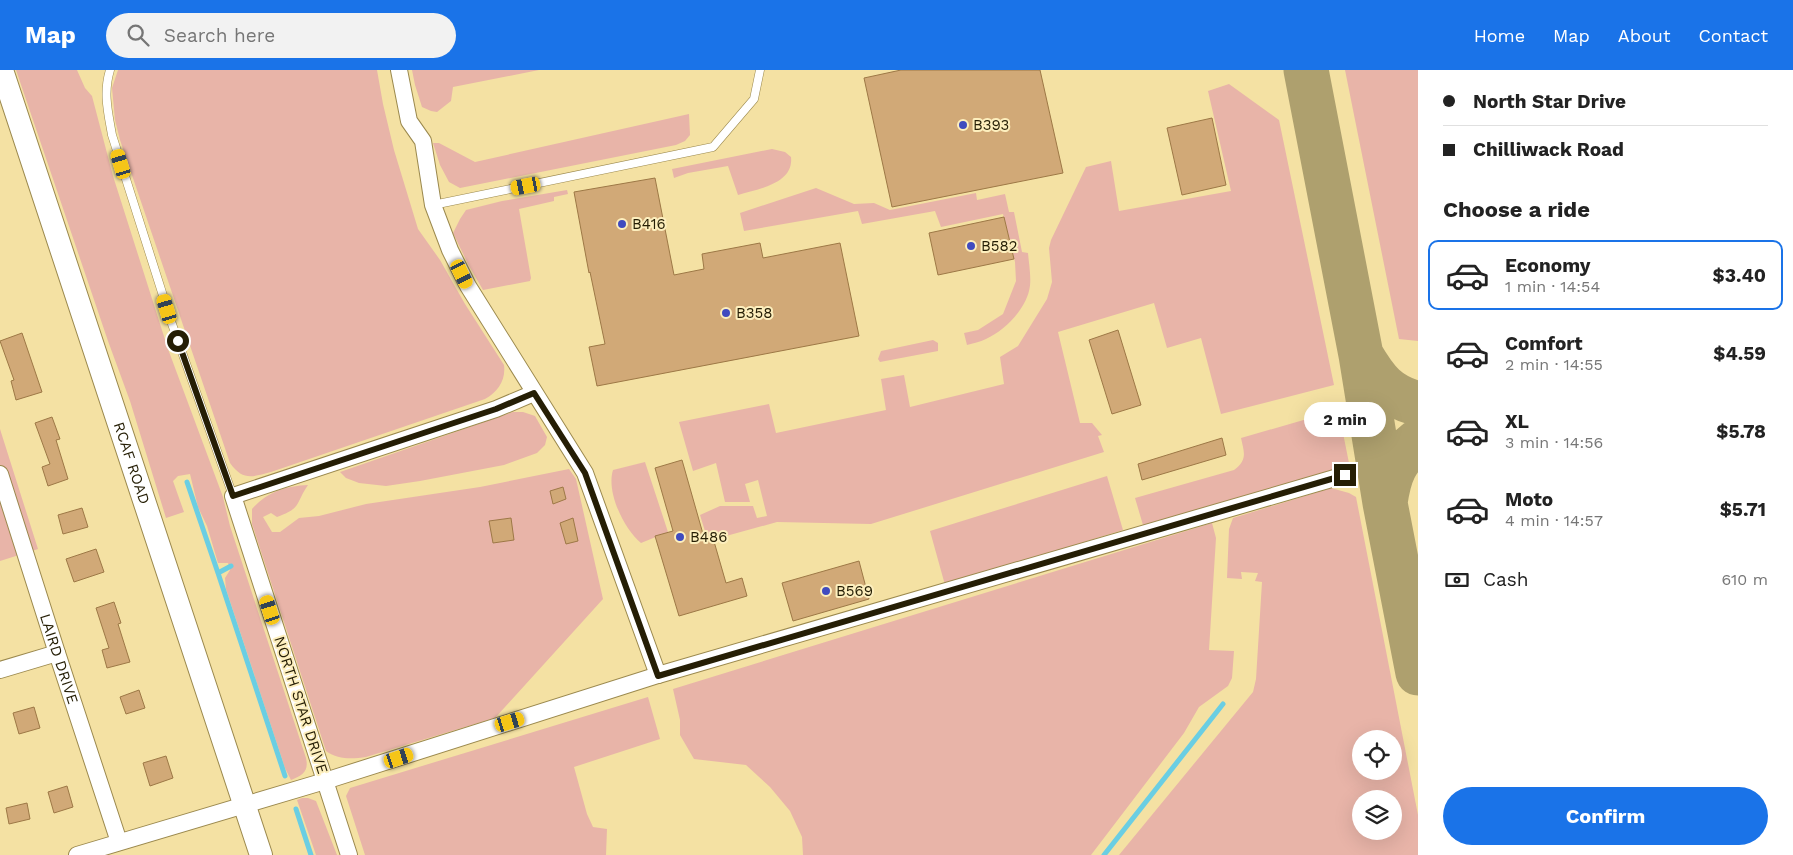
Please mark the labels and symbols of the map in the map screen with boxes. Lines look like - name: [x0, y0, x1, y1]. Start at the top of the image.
- place label: B393: [973, 116, 1009, 134]
- marker: B393: [957, 119, 969, 131]
- car: [109, 147, 132, 181]
- car: [509, 176, 542, 196]
- place label: B416: [632, 215, 666, 233]
- marker: B416: [616, 218, 628, 230]
- place label: B582: [981, 237, 1018, 255]
- marker: B582: [965, 240, 977, 252]
- car: [448, 257, 475, 291]
- car: [155, 292, 178, 326]
- place label: B358: [736, 304, 773, 322]
- marker: B358: [720, 307, 732, 319]
- route start: [167, 330, 189, 352]
- callout: 2 min: [1304, 402, 1386, 438]
- street label: RCAF ROAD: [110, 420, 154, 507]
- route end: [1334, 464, 1356, 486]
- place label: B486: [690, 528, 727, 546]
- marker: B486: [674, 531, 686, 543]
- place label: B569: [836, 582, 873, 600]
- marker: B569: [820, 585, 832, 597]
- car: [258, 593, 281, 627]
- street label: LAIRD DRIVE: [36, 611, 82, 706]
- street label: NORTH STAR DRIVE: [270, 634, 332, 776]
- car: [493, 710, 526, 734]
- car: [382, 746, 415, 770]

